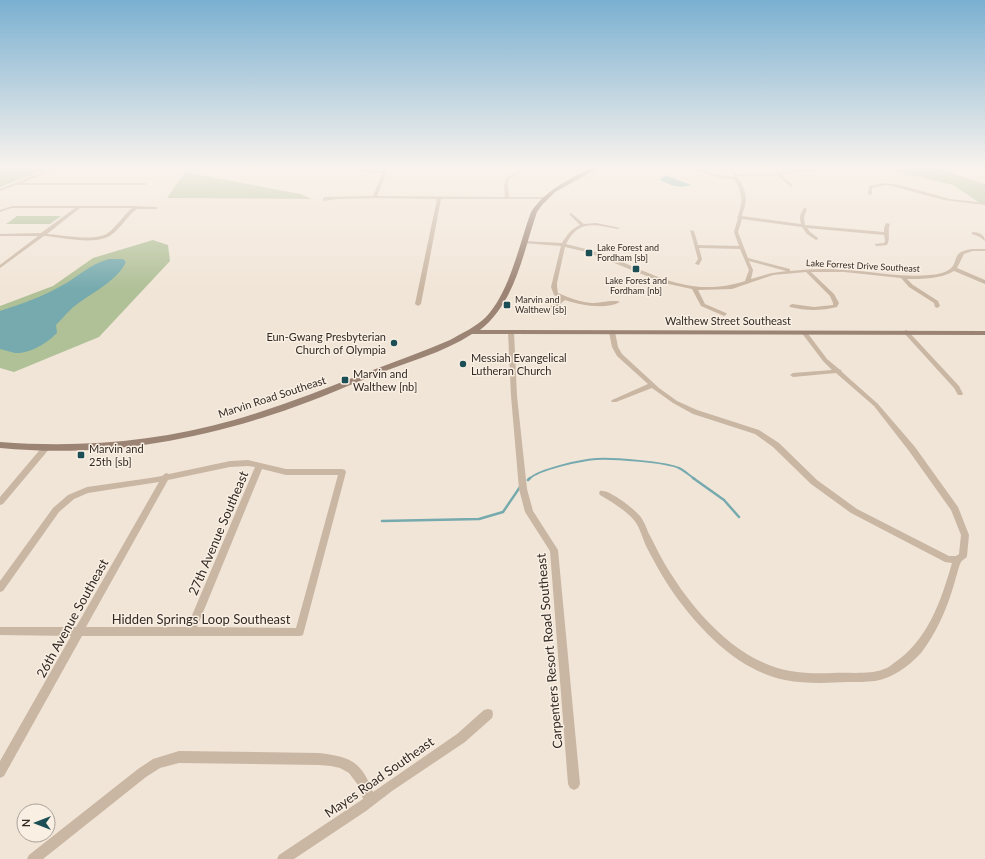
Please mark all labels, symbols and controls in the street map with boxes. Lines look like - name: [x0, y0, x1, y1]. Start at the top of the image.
- place label: Lake Forest and Fordham [sb]: [597, 242, 659, 263]
- marker: Lake Forest and Fordham [sb]: [584, 248, 594, 258]
- street label: Lake Forrest Drive Southeast: [806, 257, 921, 274]
- marker: Lake Forest and Fordham [nb]: [631, 264, 641, 274]
- place label: Lake Forest and Fordham [nb]: [605, 275, 667, 296]
- place label: Marvin and Walthew [sb]: [515, 294, 566, 315]
- marker: Marvin and Walthew [sb]: [502, 300, 512, 310]
- street label: Walthew Street Southeast: [665, 314, 791, 327]
- place label: Eun-Gwang Presbyterian Church of Olympia: [266, 330, 386, 356]
- marker: Eun-Gwang Presbyterian Church of Olympia: [389, 338, 399, 348]
- place label: Messiah Evangelical Lutheran Church: [471, 351, 567, 377]
- marker: Messiah Evangelical Lutheran Church: [458, 359, 468, 369]
- place label: Marvin and Walthew [nb]: [353, 367, 417, 393]
- street label: Marvin Road Southeast: [216, 373, 327, 420]
- marker: Marvin and Walthew [nb]: [340, 375, 350, 385]
- place label: Marvin and 25th [sb]: [89, 442, 144, 468]
- marker: Marvin and 25th [sb]: [76, 450, 86, 460]
- street label: 27th Avenue Southeast: [185, 468, 252, 598]
- street label: Carpenters Resort Road Southeast: [532, 552, 566, 749]
- street label: 26th Avenue Southeast: [33, 555, 111, 680]
- street label: Hidden Springs Loop Southeast: [112, 611, 291, 627]
- street label: Mayes Road Southeast: [321, 733, 437, 821]
- north arrow: [16, 803, 56, 843]
- text: N: [19, 819, 32, 827]

